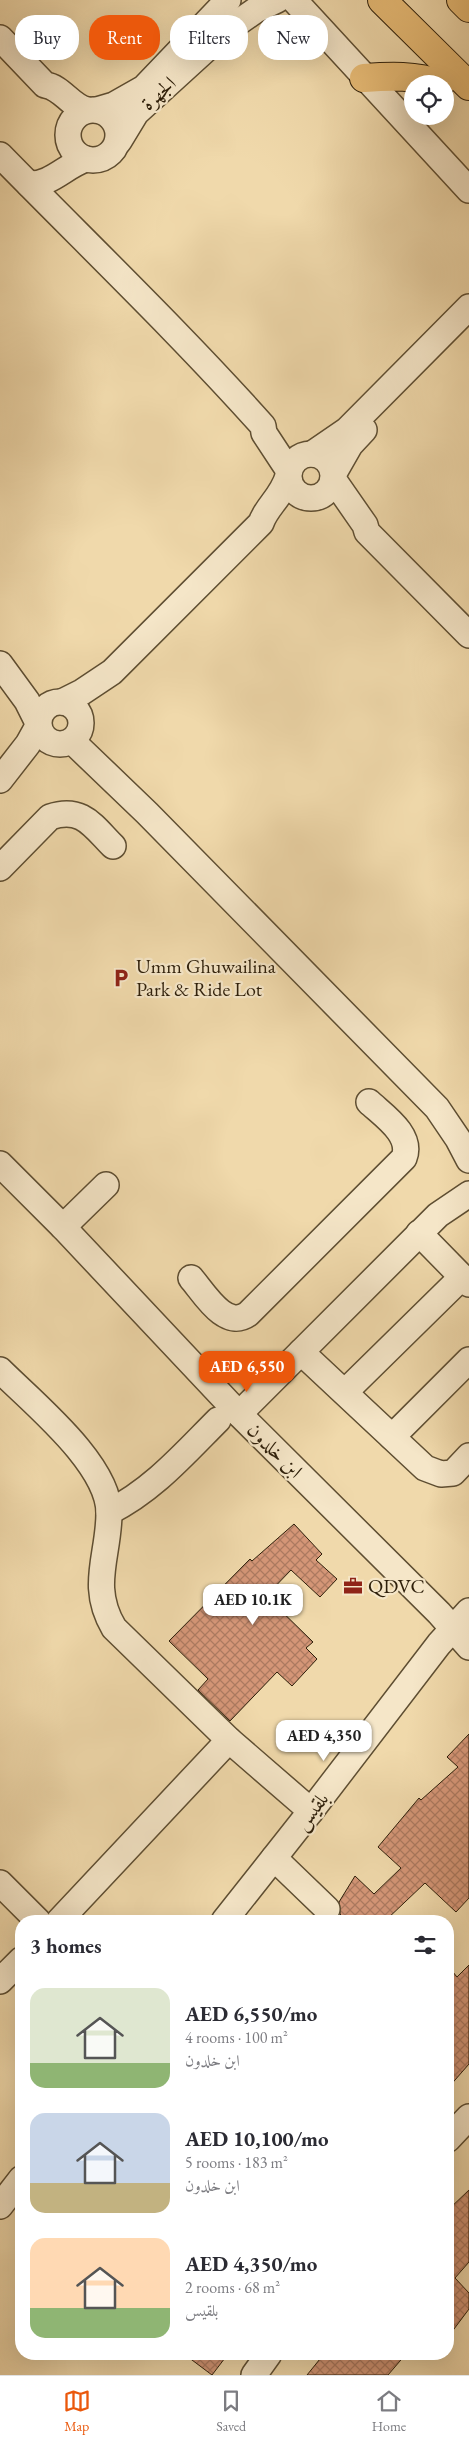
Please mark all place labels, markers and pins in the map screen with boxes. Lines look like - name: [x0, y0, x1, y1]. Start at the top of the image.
- place label: Umm Ghuwailina Park & Ride Lot: [136, 953, 276, 1002]
- parking icon: Umm Ghuwailina Park & Ride Lot: [110, 967, 132, 989]
- pin: AED 6,550: [190, 1350, 304, 1393]
- place label: QDVC: [368, 1573, 425, 1599]
- office icon: QDVC: [342, 1575, 364, 1597]
- pin: AED 10.1K: [196, 1584, 310, 1626]
- pin: AED 4,350: [267, 1720, 381, 1762]

